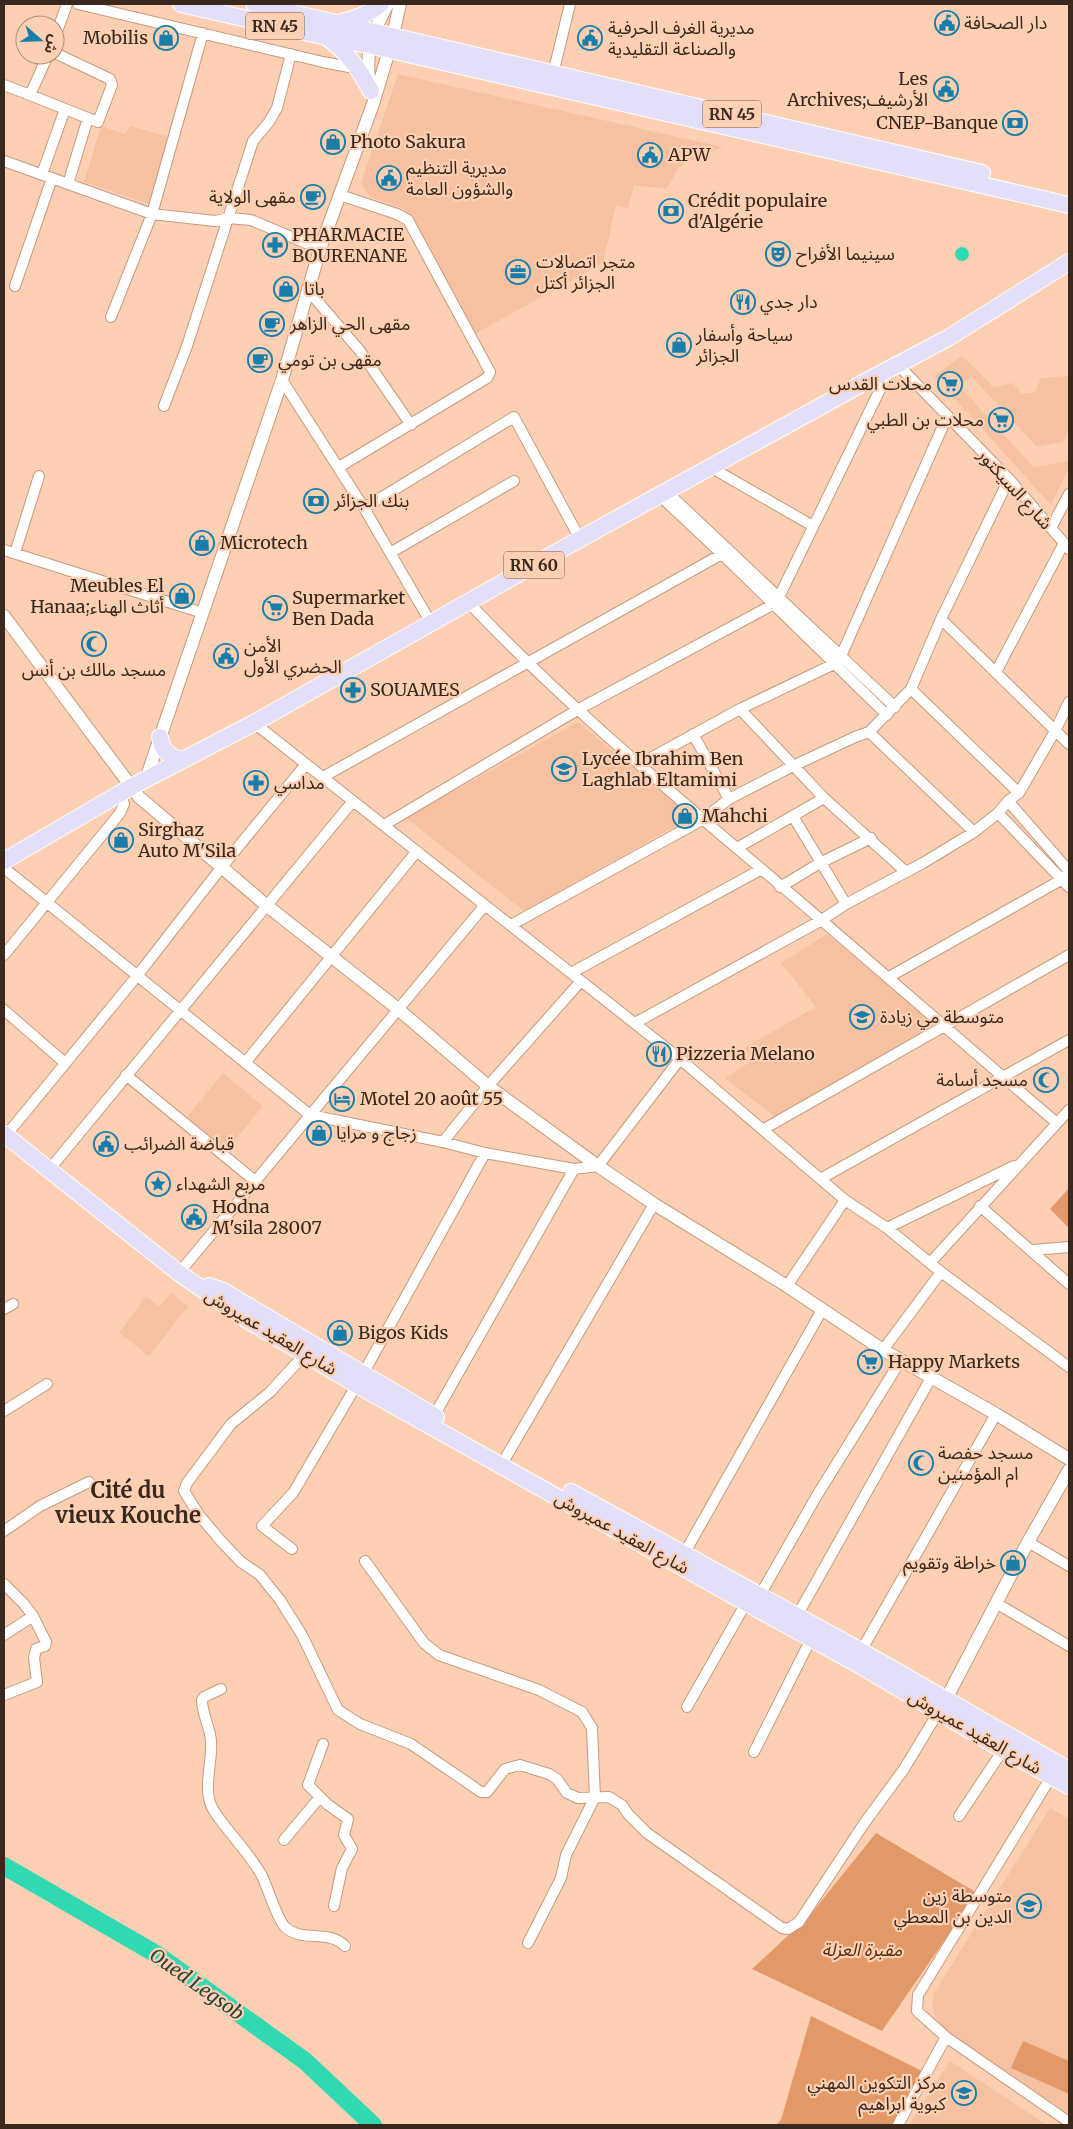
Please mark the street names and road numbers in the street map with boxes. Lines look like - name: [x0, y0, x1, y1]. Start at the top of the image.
- road number: RN 45: [246, 12, 304, 40]
- road number: RN 45: [703, 100, 761, 128]
- street label: شارع السيكتور: [970, 443, 1058, 536]
- road number: RN 60: [504, 552, 564, 578]
- street label: شارع العقيد عميروش: [199, 1283, 342, 1383]
- street label: شارع العقيد عميروش: [550, 1486, 694, 1582]
- street label: شارع العقيد عميروش: [903, 1684, 1046, 1782]

